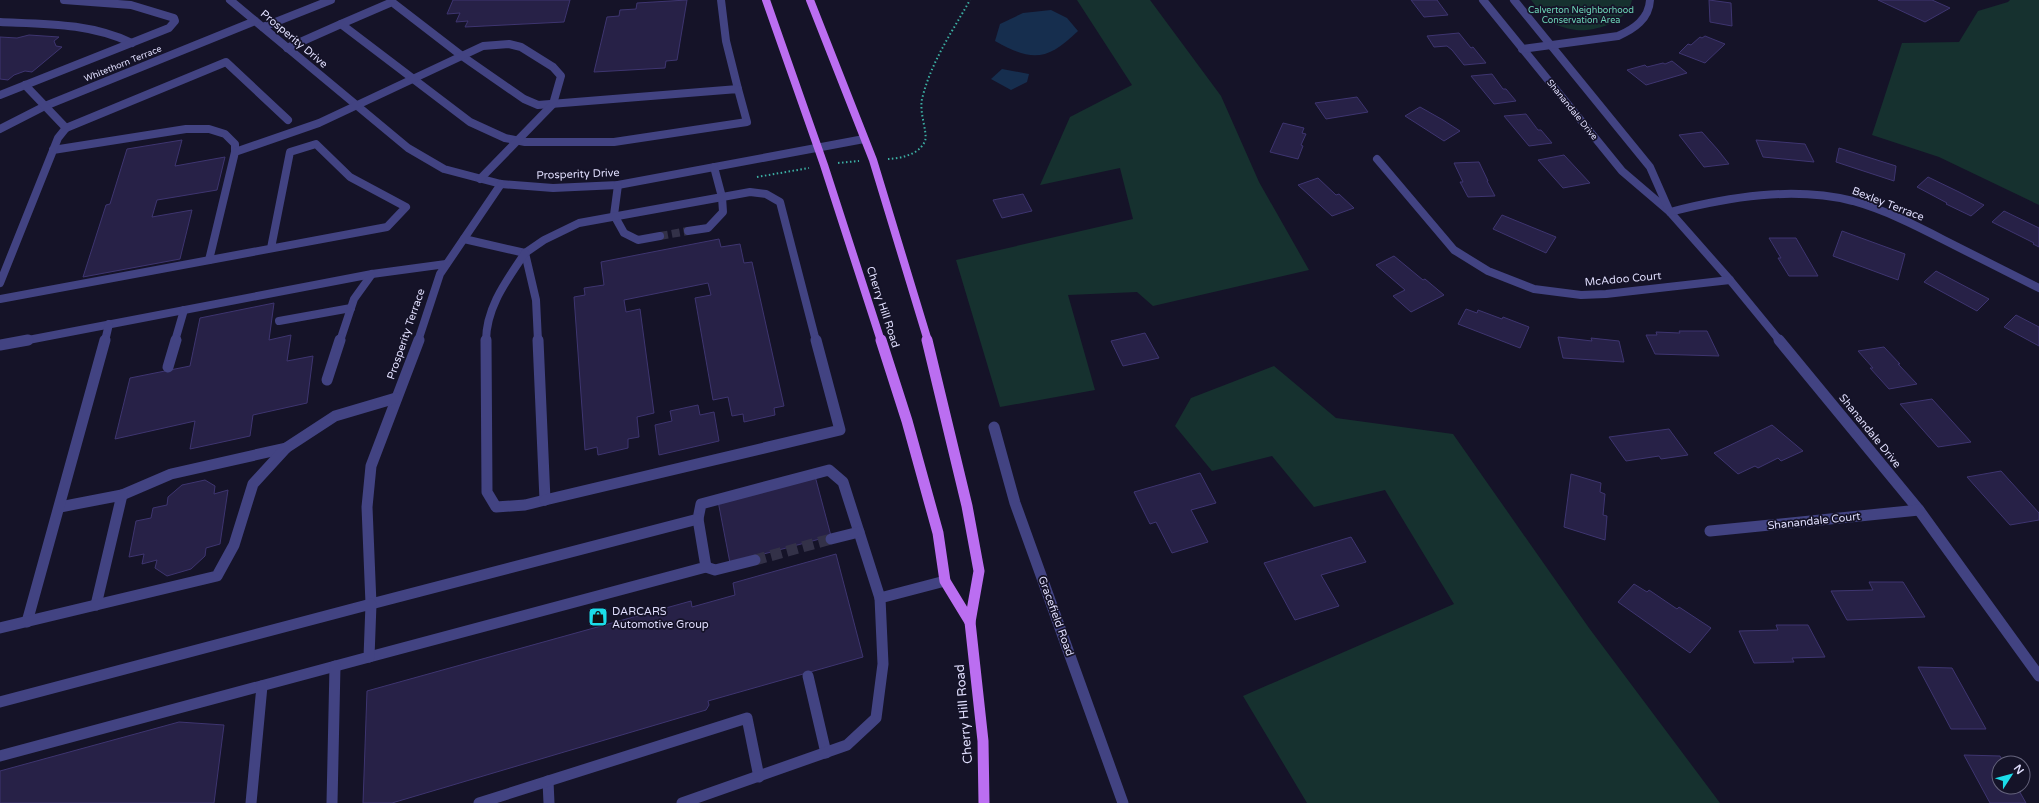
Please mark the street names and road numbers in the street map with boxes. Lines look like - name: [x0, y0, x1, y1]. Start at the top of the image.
- street label: Prosperity Drive: [258, 7, 330, 71]
- street label: Whitethorn Terrace: [83, 43, 163, 85]
- street label: Shanandale Drive: [1544, 78, 1600, 142]
- street label: Prosperity Drive: [536, 166, 620, 182]
- street label: Bexley Terrace: [1850, 184, 1926, 224]
- street label: Cherry Hill Road: [864, 265, 902, 349]
- street label: McAdoo Court: [1584, 269, 1662, 289]
- street label: Prosperity Terrace: [384, 287, 428, 381]
- street label: Shanandale Drive: [1836, 391, 1904, 471]
- street label: Shanandale Court: [1767, 510, 1861, 532]
- street label: Gracefield Road: [1035, 574, 1077, 658]
- street label: Cherry Hill Road: [952, 663, 976, 765]

